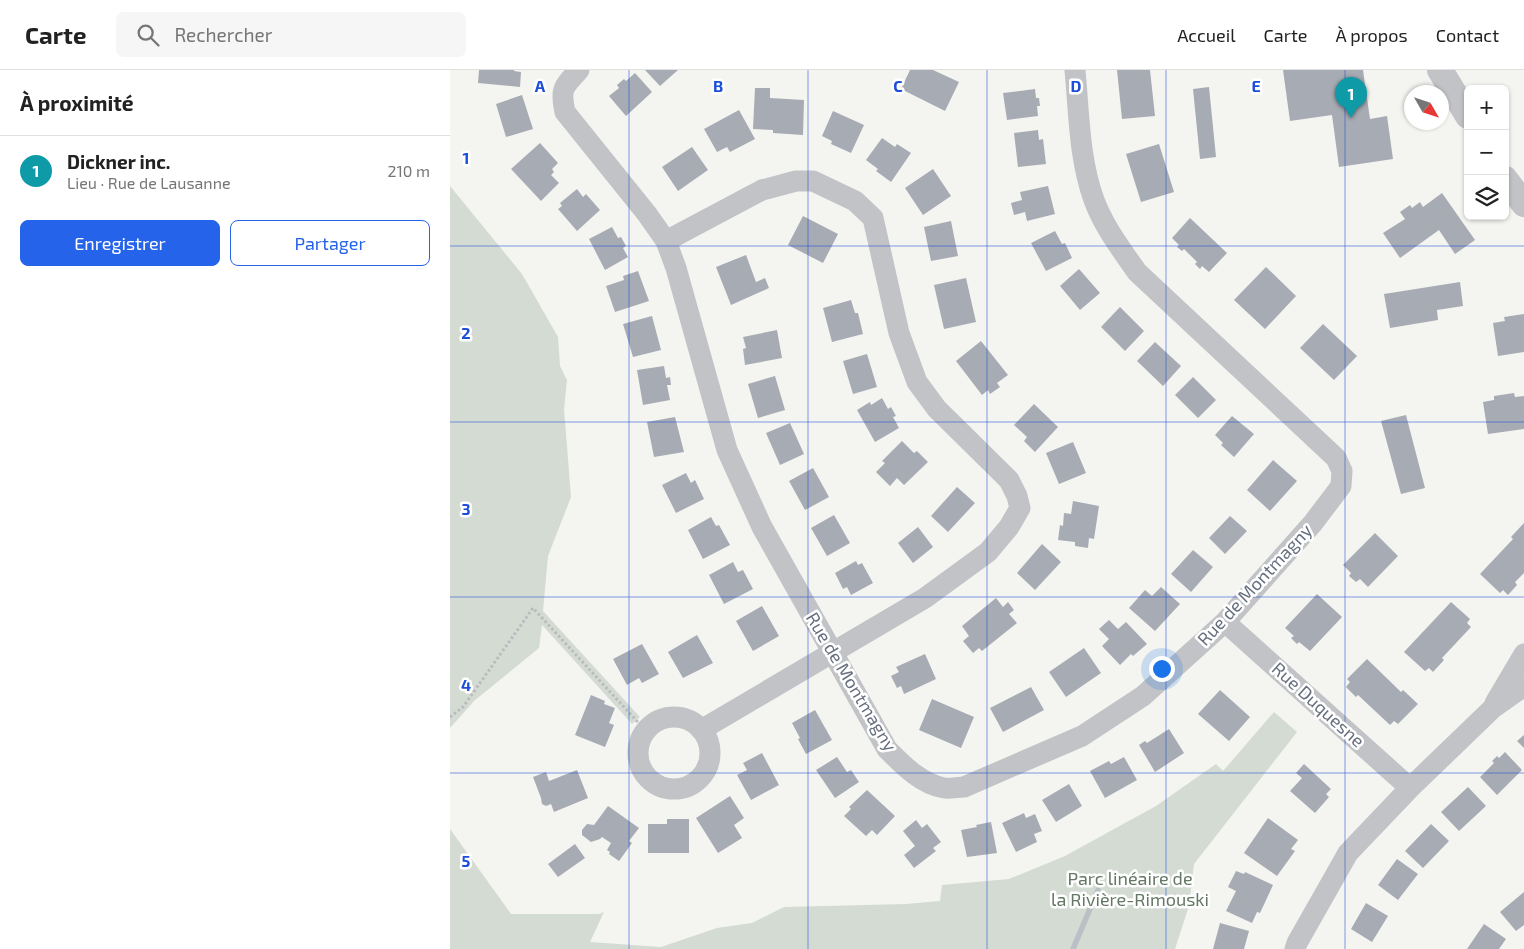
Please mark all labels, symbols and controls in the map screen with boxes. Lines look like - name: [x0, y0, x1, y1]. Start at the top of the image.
- search box: [116, 12, 466, 57]
- text: Carte: [25, 20, 86, 49]
- icon: search: [134, 21, 162, 49]
- text: Rechercher: [174, 23, 272, 46]
- text: Accueil: [1177, 24, 1236, 46]
- text: Carte: [1264, 24, 1307, 46]
- text: À propos: [1335, 24, 1408, 46]
- text: Contact: [1436, 24, 1499, 46]
- text: A: [535, 76, 546, 95]
- text: B: [713, 76, 723, 95]
- text: C: [893, 76, 903, 95]
- text: D: [1071, 76, 1082, 95]
- text: E: [1251, 76, 1261, 95]
- pin: 1: [1335, 77, 1367, 118]
- north arrow: [1404, 85, 1449, 130]
- map controls: [1464, 85, 1509, 220]
- button: +: [1464, 85, 1509, 130]
- text: À proximité: [20, 90, 134, 115]
- button: −: [1464, 130, 1509, 175]
- text: 1: [463, 148, 469, 167]
- text: Dickner inc.: [67, 150, 170, 173]
- text: 1: [33, 161, 39, 180]
- text: 210 m: [387, 161, 430, 180]
- text: Lieu · Rue de Lausanne: [67, 173, 231, 192]
- button: layers: [1464, 175, 1509, 220]
- button: Enregistrer: [20, 220, 220, 266]
- button: Partager: [230, 220, 430, 266]
- text: 2: [461, 323, 471, 342]
- text: 3: [461, 499, 471, 518]
- street label: Rue de Montmagny: [1192, 519, 1317, 650]
- street label: Rue de Montmagny: [802, 608, 902, 755]
- your location: [1149, 656, 1175, 682]
- street label: Rue Duquesne: [1268, 657, 1369, 751]
- text: 4: [461, 675, 471, 694]
- text: 5: [462, 851, 471, 870]
- park label: Parc linéaire de la Rivière-Rimouski: [1051, 867, 1209, 910]

